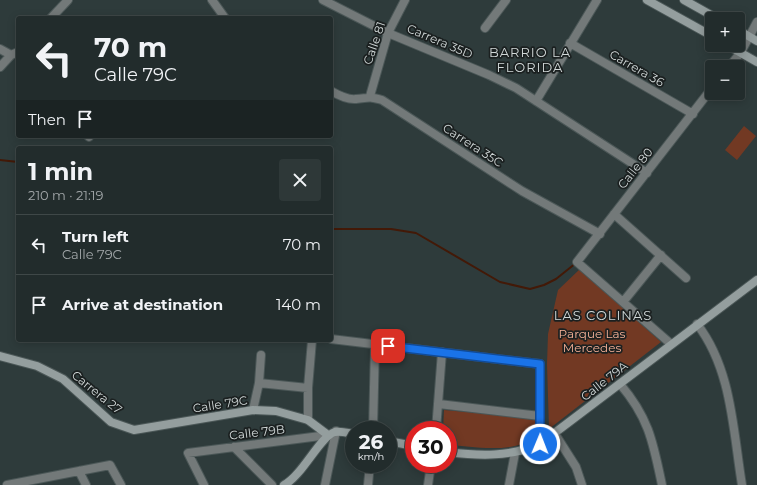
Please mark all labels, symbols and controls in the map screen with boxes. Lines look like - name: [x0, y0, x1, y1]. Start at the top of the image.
- map controls: [705, 12, 745, 100]
- button: +: [705, 12, 745, 52]
- street label: Calle 81: [360, 20, 388, 66]
- street label: Carrera 35D: [405, 20, 475, 62]
- text: 70 m: [94, 30, 167, 64]
- icon: left: [28, 32, 80, 84]
- district label: BARRIO LA FLORIDA: [489, 44, 571, 75]
- street label: Carrera 36: [607, 46, 667, 90]
- button: −: [705, 60, 745, 100]
- text: Calle 79C: [94, 64, 177, 86]
- icon: arrive: [74, 108, 96, 130]
- text: Then: [28, 110, 66, 129]
- street label: Carrera 35C: [440, 120, 506, 170]
- street label: Calle 80: [614, 144, 656, 192]
- text: 1 min: [28, 157, 93, 186]
- button: close: [279, 159, 321, 201]
- text: 210 m · 21:19: [28, 187, 103, 203]
- text: Turn left: [62, 227, 129, 246]
- icon: left: [28, 234, 50, 256]
- text: 70 m: [283, 235, 321, 254]
- text: Calle 79C: [62, 246, 122, 262]
- icon: arrive: [28, 294, 50, 316]
- text: Arrive at destination: [62, 295, 223, 314]
- text: 140 m: [276, 295, 321, 314]
- district label: LAS COLINAS: [554, 307, 652, 323]
- park label: Parque Las Mercedes: [559, 326, 626, 355]
- pin: [371, 329, 405, 363]
- icon: arrive: [377, 335, 399, 357]
- street label: Calle 79A: [578, 358, 631, 404]
- street label: Carrera 27: [69, 367, 125, 417]
- street label: Calle 79C: [192, 392, 249, 416]
- street label: Calle 79B: [228, 421, 286, 443]
- speed limit sign: 30: [405, 421, 457, 473]
- position arrow: [519, 423, 561, 465]
- text: 26: [359, 430, 383, 454]
- text: km/h: [358, 450, 384, 463]

